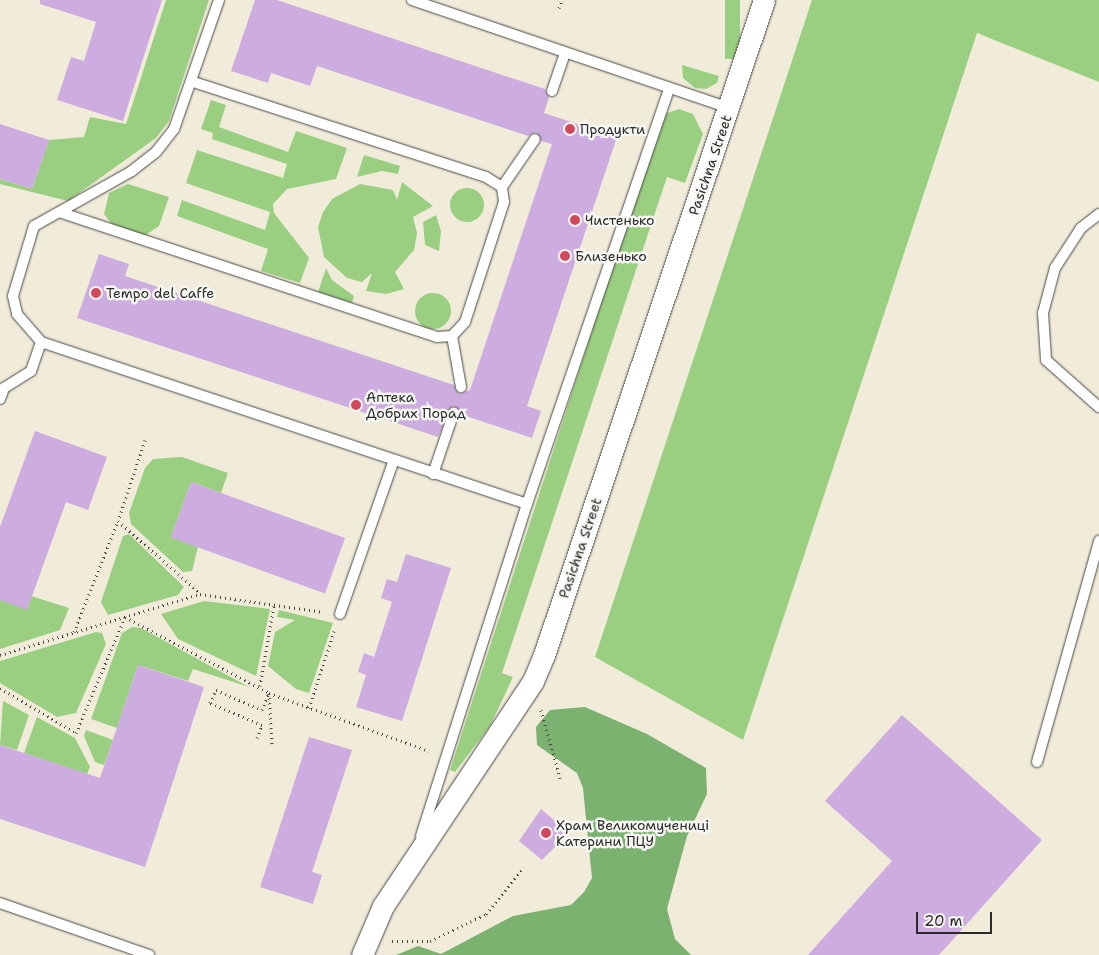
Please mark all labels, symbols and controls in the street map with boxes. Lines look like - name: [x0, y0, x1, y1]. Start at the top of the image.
- street label: Pasichna Street: [685, 113, 735, 217]
- place label: Продукти: [580, 121, 645, 137]
- marker: Продукти: [564, 123, 576, 135]
- place label: Чистенько: [585, 212, 655, 228]
- marker: Чистенько: [569, 214, 581, 226]
- place label: Близенько: [575, 248, 647, 264]
- marker: Близенько: [559, 250, 571, 262]
- place label: Tempo del Caffe: [106, 285, 214, 301]
- marker: Tempo del Caffe: [90, 287, 102, 299]
- place label: Аптека Добрих Порад: [366, 389, 466, 422]
- marker: Аптека Добрих Порад: [350, 399, 362, 411]
- street label: Pasichna Street: [555, 496, 605, 600]
- place label: Храм Великомучениці Катерини ПЦУ: [556, 817, 709, 850]
- marker: Храм Великомучениці Катерини ПЦУ: [540, 827, 552, 839]
- scale bar: [919, 902, 995, 934]
- text: 20 m: [924, 911, 963, 931]

